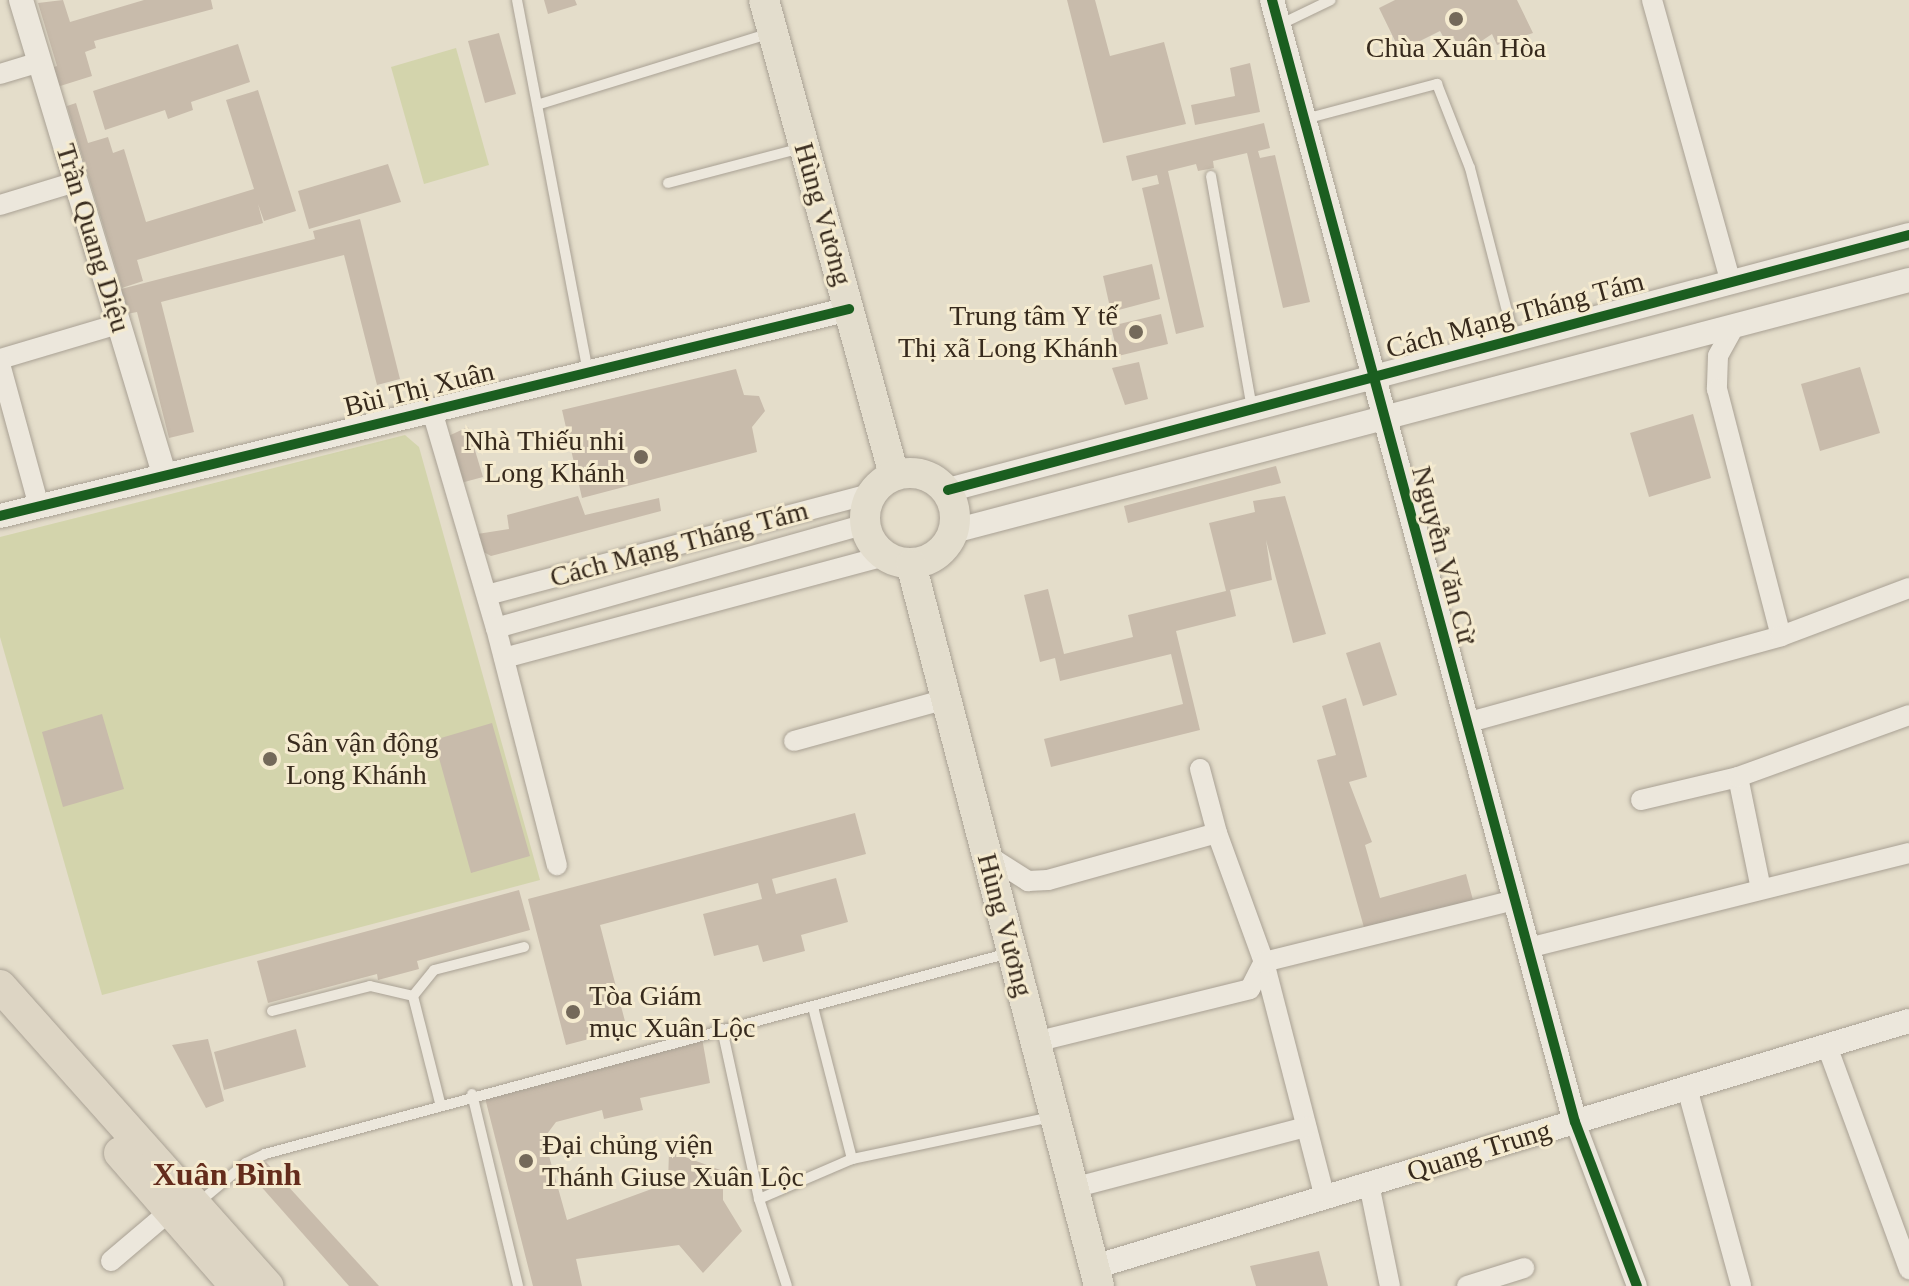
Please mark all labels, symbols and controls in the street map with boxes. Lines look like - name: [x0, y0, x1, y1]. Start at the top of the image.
- marker: Chùa Xuân Hòa: [1447, 10, 1465, 28]
- place label: Chùa Xuân Hòa: [1366, 31, 1546, 65]
- street label: Hùng Vương: [787, 139, 859, 289]
- street label: Trần Quang Diệu: [48, 140, 138, 336]
- street label: Cách Mạng Tháng Tám: [1382, 264, 1648, 366]
- place label: Trung tâm Y tế Thị xã Long Khánh: [898, 299, 1118, 365]
- marker: Trung tâm Y tế Thị xã Long Khánh: [1125, 321, 1147, 343]
- street label: Bùi Thị Xuân: [340, 354, 498, 424]
- place label: Nhà Thiếu nhi Long Khánh: [463, 424, 625, 490]
- marker: Nhà Thiếu nhi Long Khánh: [632, 448, 650, 466]
- street label: Nguyễn Văn Cừ: [1404, 462, 1484, 648]
- street label: Cách Mạng Tháng Tám: [546, 493, 812, 595]
- place label: Sân vận động Long Khánh: [286, 726, 438, 792]
- marker: Sân vận động Long Khánh: [261, 750, 279, 768]
- street label: Hùng Vương: [970, 849, 1040, 1001]
- place label: Tòa Giám mục Xuân Lộc: [589, 979, 755, 1045]
- marker: Tòa Giám mục Xuân Lộc: [564, 1003, 582, 1021]
- street label: Quang Trung: [1403, 1113, 1555, 1189]
- place label: Đại chủng viện Thánh Giuse Xuân Lộc: [542, 1128, 804, 1194]
- marker: Đại chủng viện Thánh Giuse Xuân Lộc: [517, 1152, 535, 1170]
- district label: Xuân Bình: [153, 1155, 301, 1193]

